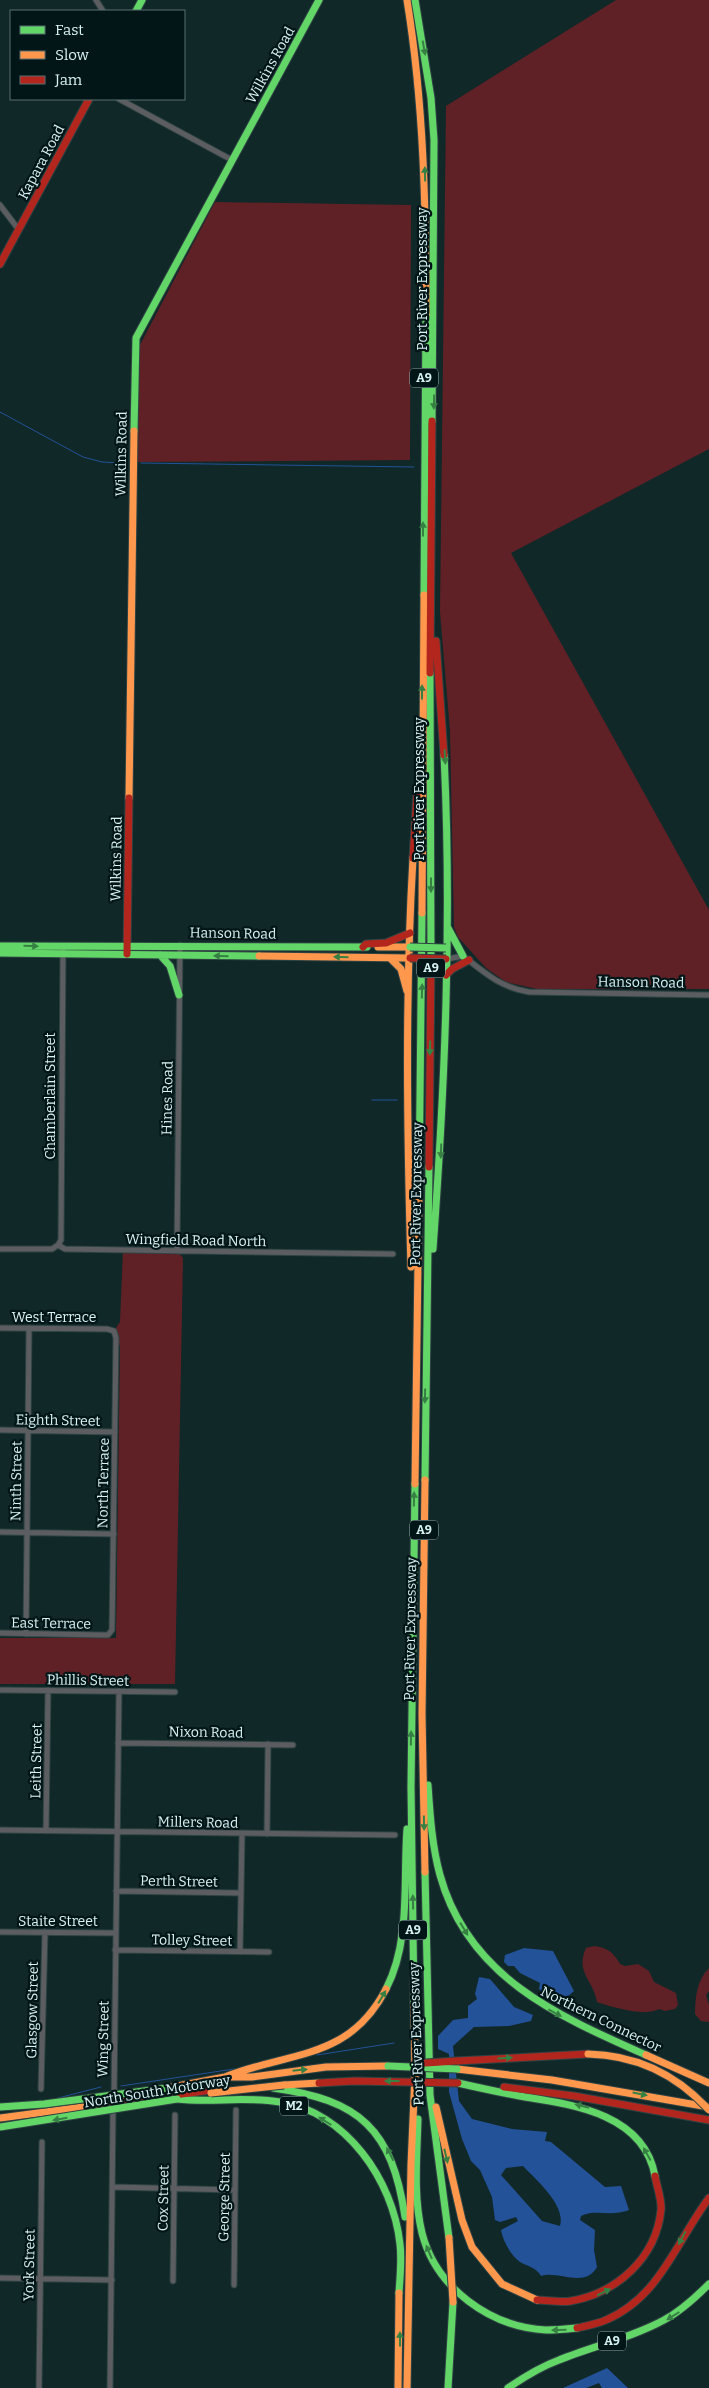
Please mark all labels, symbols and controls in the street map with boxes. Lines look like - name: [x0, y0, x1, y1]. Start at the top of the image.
- legend: [10, 10, 185, 100]
- text: Fast: [55, 21, 84, 39]
- street label: Wilkins Road: [242, 24, 298, 107]
- one-way arrow: [420, 40, 428, 56]
- text: Slow: [55, 46, 90, 64]
- text: Jam: [54, 71, 83, 89]
- street label: Kapara Road: [15, 122, 68, 202]
- one-way arrow: [421, 166, 429, 182]
- street label: Port River Expressway: [414, 207, 431, 351]
- road number: A9: [410, 368, 438, 388]
- one-way arrow: [430, 395, 438, 411]
- street label: Wilkins Road: [112, 411, 131, 497]
- one-way arrow: [419, 521, 427, 537]
- one-way arrow: [418, 683, 426, 699]
- street label: Port River Expressway: [411, 717, 428, 861]
- one-way arrow: [441, 750, 449, 766]
- street label: Wilkins Road: [107, 816, 126, 902]
- one-way arrow: [427, 878, 435, 894]
- street label: Hanson Road: [189, 924, 277, 943]
- one-way arrow: [24, 942, 40, 950]
- one-way arrow: [213, 952, 229, 960]
- one-way arrow: [333, 953, 349, 961]
- road number: A9: [417, 958, 445, 978]
- street label: Hanson Road: [597, 973, 685, 992]
- one-way arrow: [418, 983, 426, 999]
- street label: Chamberlain Street: [42, 1033, 59, 1159]
- one-way arrow: [426, 1040, 434, 1056]
- street label: Hines Road: [158, 1061, 177, 1135]
- street label: Port River Expressway: [407, 1122, 426, 1266]
- one-way arrow: [437, 1143, 445, 1159]
- street label: Wingfield Road North: [125, 1231, 267, 1250]
- street label: West Terrace: [12, 1309, 96, 1326]
- one-way arrow: [421, 1388, 429, 1404]
- street label: Eighth Street: [15, 1411, 101, 1430]
- street label: North Terrace: [94, 1438, 113, 1528]
- street label: Ninth Street: [7, 1441, 26, 1521]
- one-way arrow: [410, 1491, 418, 1507]
- road number: A9: [410, 1520, 438, 1540]
- street label: Port River Expressway: [401, 1557, 420, 1701]
- street label: East Terrace: [11, 1614, 91, 1633]
- street label: Phillis Street: [47, 1671, 129, 1690]
- street label: Leith Street: [27, 1723, 46, 1799]
- street label: Nixon Road: [168, 1723, 244, 1742]
- one-way arrow: [407, 1730, 415, 1746]
- street label: Millers Road: [157, 1813, 239, 1832]
- one-way arrow: [420, 1815, 428, 1831]
- street label: Perth Street: [140, 1872, 218, 1891]
- one-way arrow: [408, 1894, 416, 1910]
- street label: Staite Street: [18, 1913, 98, 1930]
- road number: A9: [399, 1920, 427, 1940]
- one-way arrow: [460, 1923, 469, 1936]
- street label: Tolley Street: [151, 1931, 232, 1950]
- street label: Glasgow Street: [23, 1961, 42, 2059]
- street label: Port River Expressway: [405, 1961, 427, 2106]
- street label: Northern Connector: [538, 1983, 664, 2056]
- one-way arrow: [377, 1991, 386, 2004]
- street label: Wing Street: [94, 2000, 113, 2078]
- one-way arrow: [548, 2009, 562, 2017]
- one-way arrow: [497, 2054, 513, 2062]
- one-way arrow: [292, 2066, 308, 2074]
- street label: North South Motorway: [83, 2071, 232, 2111]
- one-way arrow: [383, 2077, 399, 2085]
- one-way arrow: [633, 2090, 649, 2098]
- road number: M2: [280, 2096, 308, 2116]
- one-way arrow: [574, 2102, 589, 2110]
- one-way arrow: [51, 2116, 67, 2124]
- one-way arrow: [318, 2116, 332, 2126]
- one-way arrow: [386, 2146, 394, 2161]
- one-way arrow: [643, 2147, 651, 2162]
- one-way arrow: [442, 2149, 450, 2164]
- street label: George Street: [215, 2152, 234, 2242]
- street label: Cox Street: [154, 2165, 173, 2231]
- street label: York Street: [20, 2229, 39, 2301]
- one-way arrow: [678, 2231, 686, 2245]
- one-way arrow: [424, 2245, 432, 2259]
- one-way arrow: [597, 2288, 611, 2296]
- one-way arrow: [666, 2312, 679, 2321]
- one-way arrow: [551, 2326, 567, 2334]
- one-way arrow: [396, 2331, 404, 2347]
- road number: A9: [598, 2332, 626, 2350]

